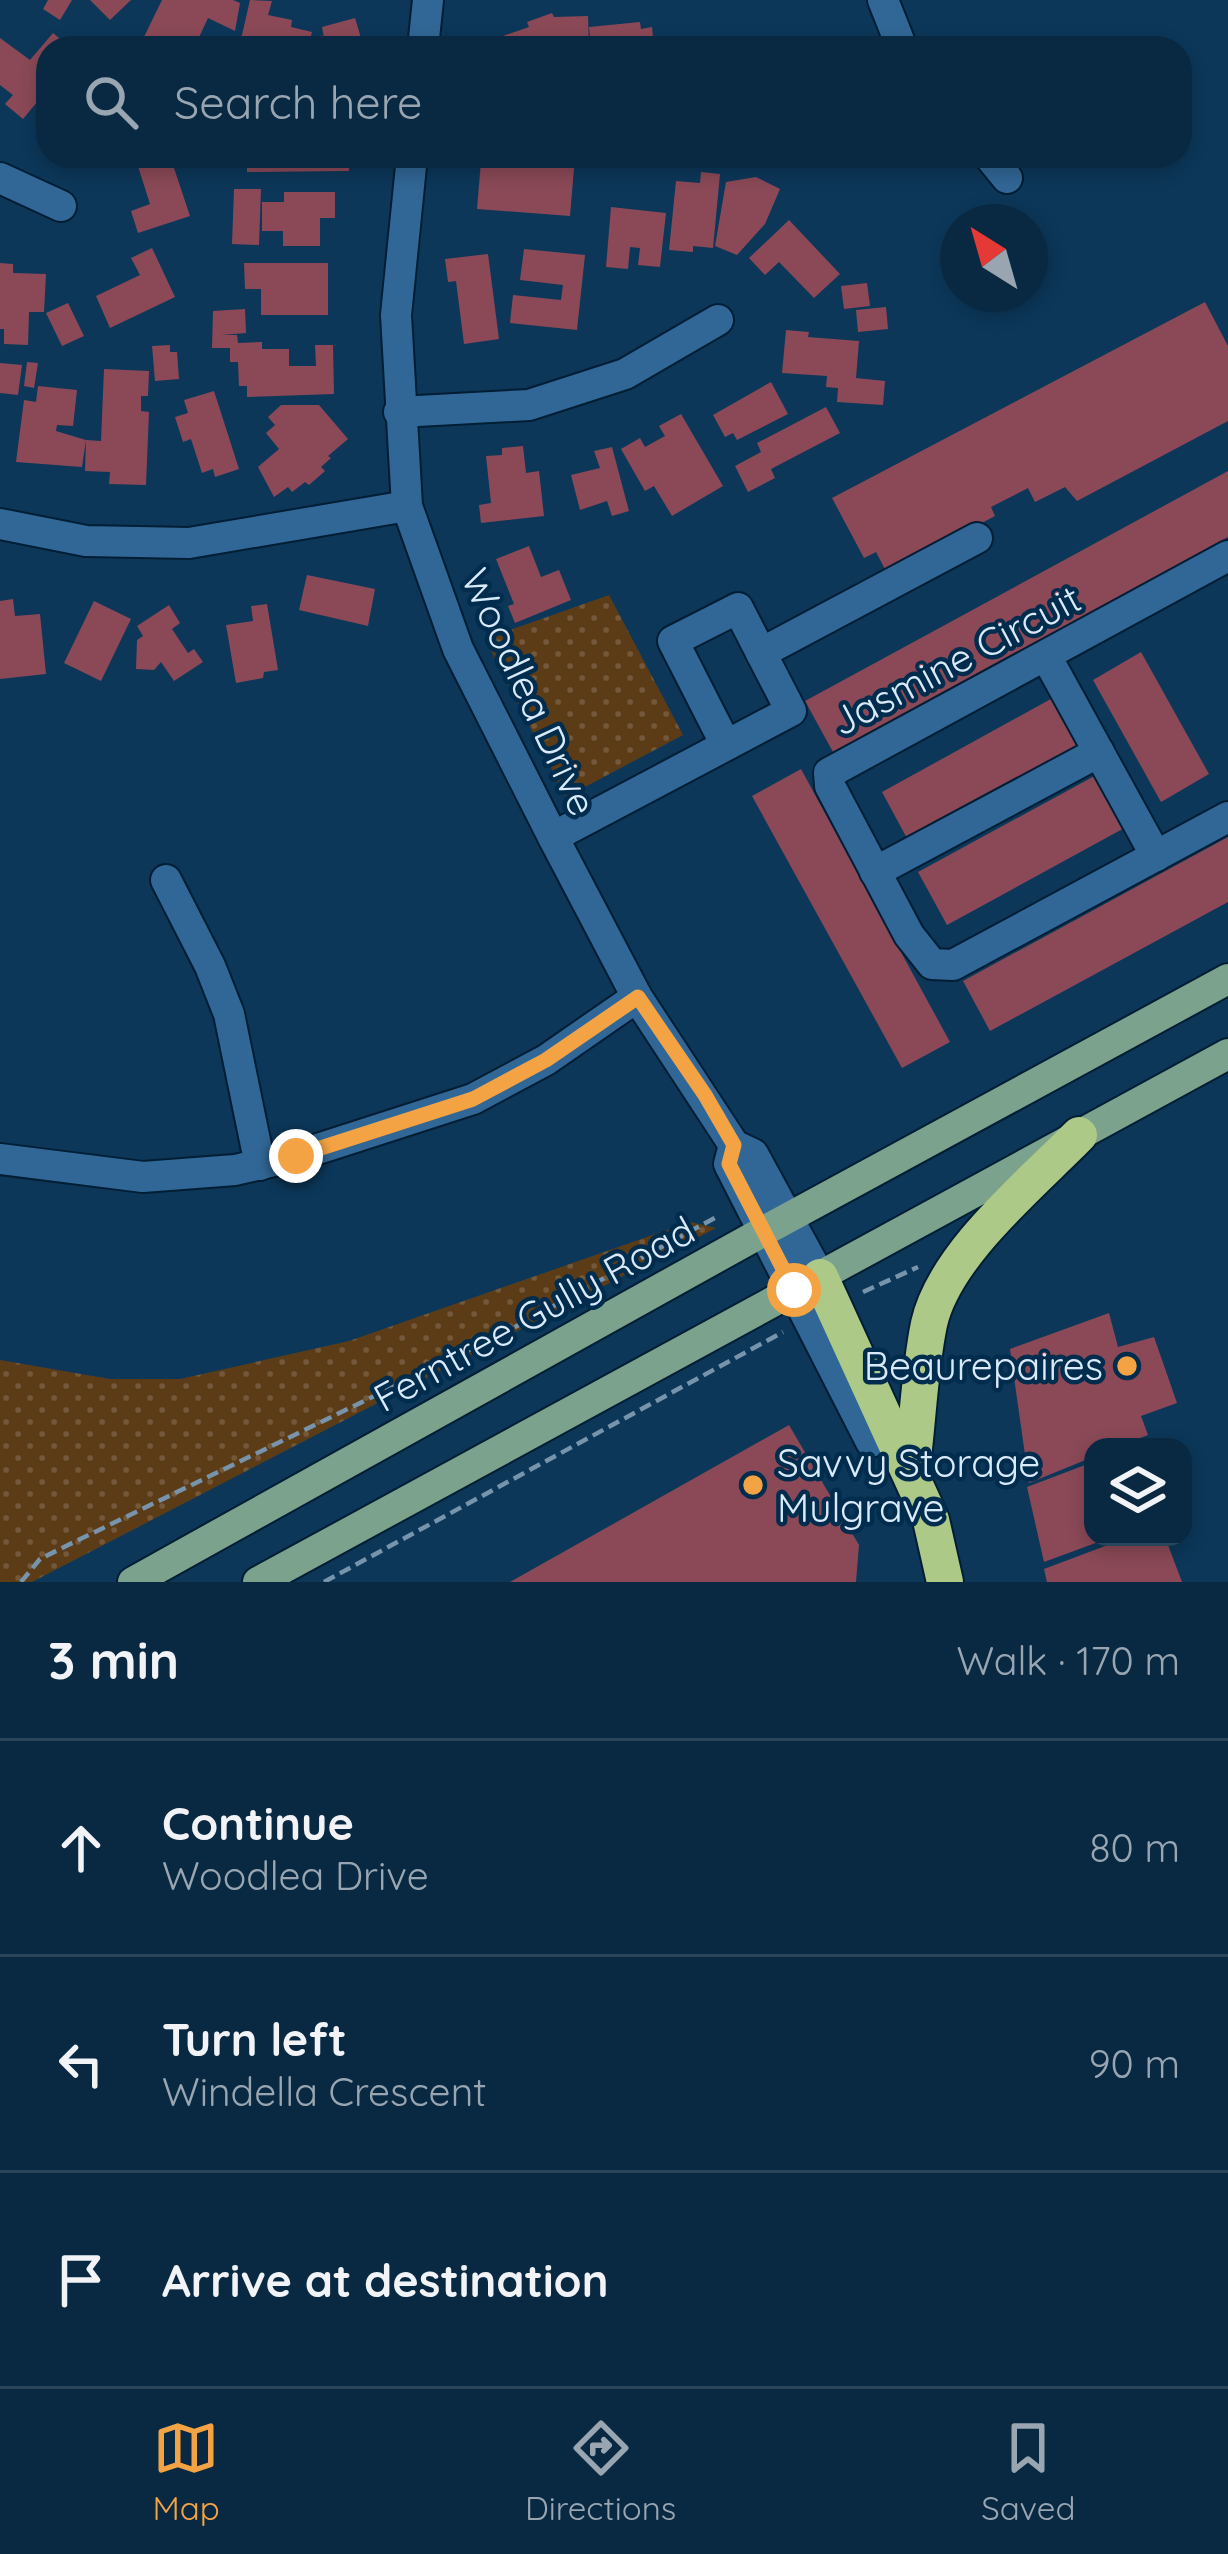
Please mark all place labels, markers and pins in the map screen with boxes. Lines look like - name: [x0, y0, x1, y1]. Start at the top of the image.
- place label: Beaurepaires: [864, 1341, 1103, 1390]
- marker: Beaurepaires: [1114, 1353, 1140, 1379]
- place label: Savvy Storage Mulgrave: [777, 1438, 1040, 1532]
- marker: Savvy Storage Mulgrave: [740, 1472, 766, 1498]

